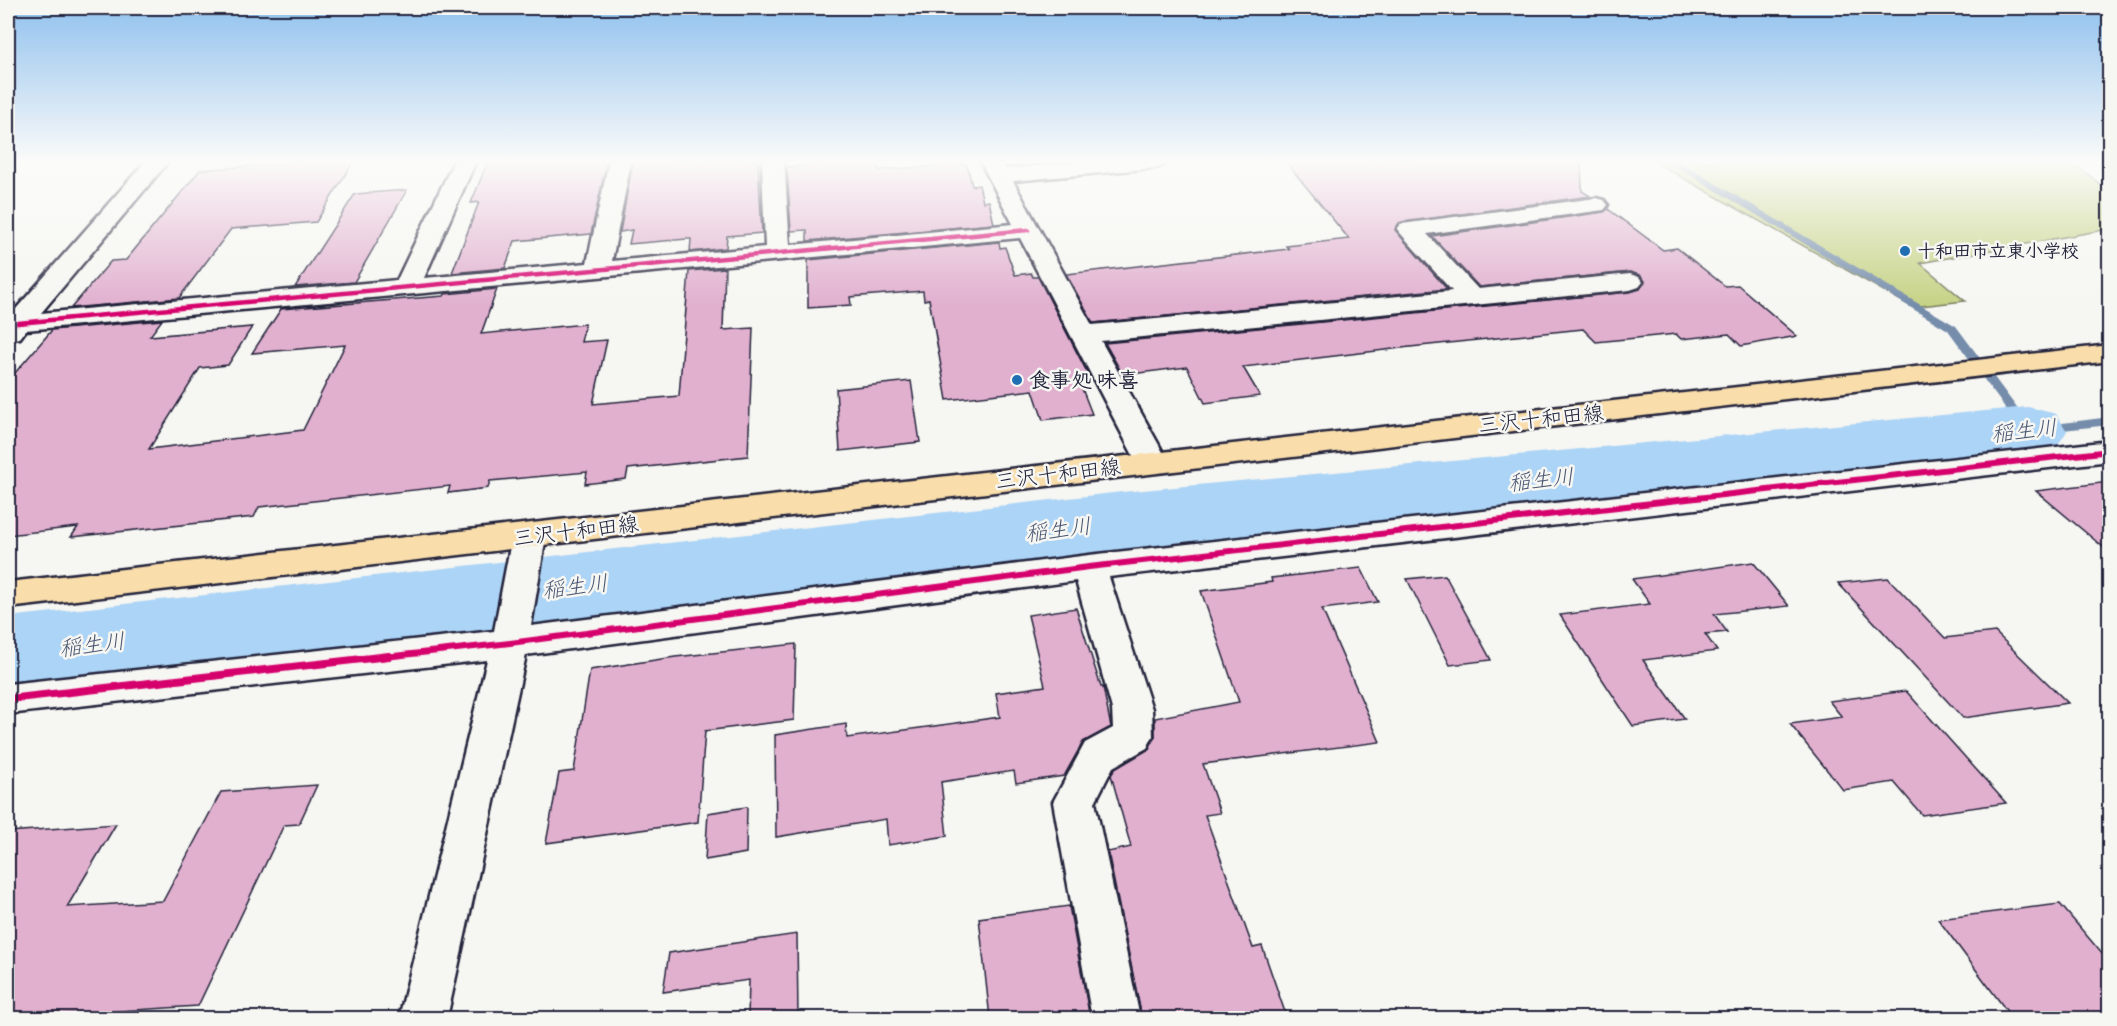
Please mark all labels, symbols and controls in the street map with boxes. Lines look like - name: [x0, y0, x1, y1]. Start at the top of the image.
- place label: 十和田市立東小学校: [1917, 241, 2079, 266]
- marker: 十和田市立東小学校: [1898, 244, 1912, 258]
- place label: 食事処 味喜: [1029, 368, 1139, 398]
- marker: 食事処 味喜: [1010, 373, 1024, 387]
- street label: 三沢十和田線: [1477, 400, 1606, 443]
- water label: 稲生川: [1990, 415, 2059, 452]
- street label: 三沢十和田線: [994, 454, 1123, 500]
- water label: 稲生川: [1507, 464, 1576, 501]
- street label: 三沢十和田線: [512, 511, 641, 557]
- water label: 稲生川: [1024, 513, 1093, 552]
- water label: 稲生川: [541, 570, 610, 609]
- water label: 稲生川: [58, 628, 127, 667]

